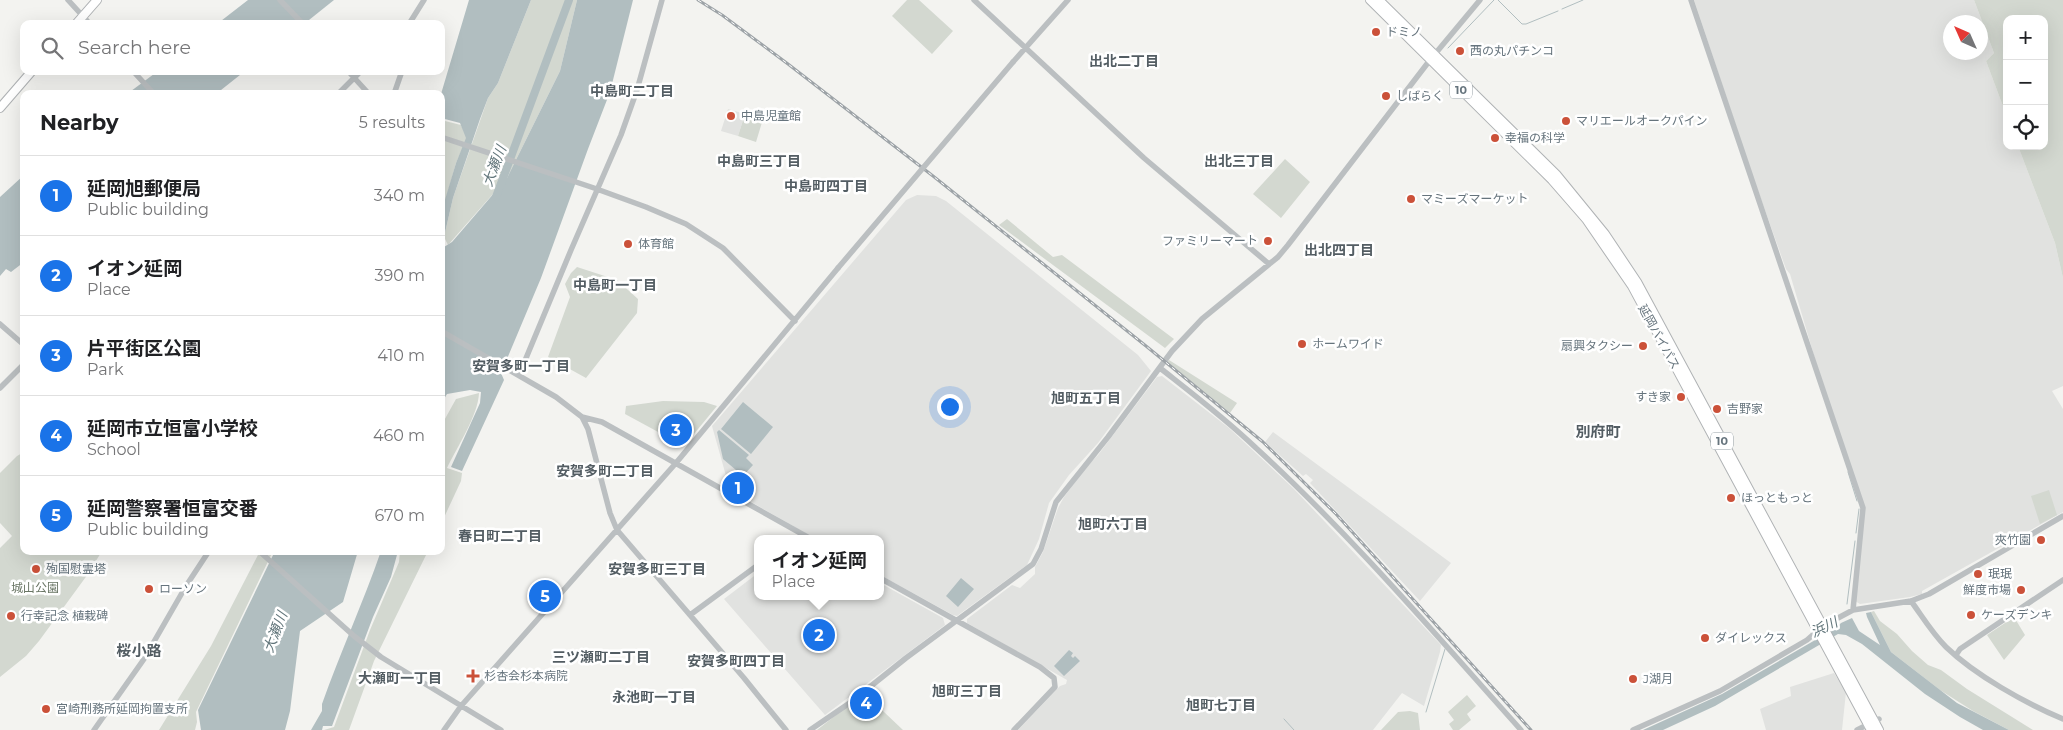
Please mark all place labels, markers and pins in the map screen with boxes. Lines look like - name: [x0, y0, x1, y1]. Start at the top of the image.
- place label: ドミノ: [1386, 24, 1422, 39]
- marker: ドミノ: [1370, 26, 1382, 38]
- place label: 西の丸パチンコ: [1470, 43, 1554, 58]
- marker: 西の丸パチンコ: [1454, 45, 1466, 57]
- place label: しばらく: [1396, 88, 1444, 103]
- marker: しばらく: [1380, 90, 1392, 102]
- place label: 中島児童館: [741, 108, 801, 123]
- marker: 中島児童館: [725, 110, 737, 122]
- place label: マリエールオークパイン: [1576, 113, 1707, 128]
- marker: マリエールオークパイン: [1560, 115, 1572, 127]
- place label: 幸福の科学: [1505, 130, 1565, 145]
- marker: 幸福の科学: [1489, 132, 1501, 144]
- place label: マミーズマーケット: [1421, 191, 1528, 206]
- marker: マミーズマーケット: [1405, 193, 1417, 205]
- place label: ファミリーマート: [1162, 233, 1258, 248]
- marker: ファミリーマート: [1262, 235, 1274, 247]
- place label: 体育館: [638, 236, 674, 251]
- marker: 体育館: [622, 238, 634, 250]
- place label: ホームワイド: [1312, 336, 1384, 351]
- marker: ホームワイド: [1296, 338, 1308, 350]
- place label: 扇興タクシー: [1561, 338, 1633, 353]
- marker: 扇興タクシー: [1637, 340, 1649, 352]
- place label: すき家: [1635, 389, 1671, 404]
- marker: すき家: [1675, 391, 1687, 403]
- place label: 吉野家: [1727, 401, 1763, 416]
- marker: 吉野家: [1711, 403, 1723, 415]
- pin: 3: [660, 411, 692, 449]
- pin: 1: [722, 469, 754, 507]
- place label: ほっともっと: [1741, 490, 1813, 505]
- marker: ほっともっと: [1725, 492, 1737, 504]
- place label: 夾竹園: [1995, 532, 2031, 547]
- marker: 夾竹園: [2035, 534, 2047, 546]
- place label: 殉国慰霊塔: [46, 561, 106, 576]
- marker: 殉国慰霊塔: [30, 563, 42, 575]
- place label: 珉珉: [1988, 566, 2012, 581]
- marker: 珉珉: [1972, 568, 1984, 580]
- pin: 5: [529, 577, 561, 615]
- place label: ローソン: [159, 581, 207, 596]
- place label: 鮮度市場: [1963, 582, 2011, 597]
- marker: ローソン: [143, 583, 155, 595]
- marker: 鮮度市場: [2015, 584, 2027, 596]
- place label: ケーズデンキ: [1981, 607, 2052, 622]
- place label: 行幸記念 植栽碑: [21, 608, 108, 623]
- marker: ケーズデンキ: [1965, 609, 1977, 621]
- marker: 行幸記念 植栽碑: [5, 610, 17, 622]
- pin: 2: [803, 616, 835, 654]
- place label: ダイレックス: [1715, 630, 1787, 645]
- marker: ダイレックス: [1699, 632, 1711, 644]
- place label: 杉杏会杉本病院: [484, 668, 568, 683]
- marker: 杉杏会杉本病院: [466, 669, 480, 683]
- place label: J湖月: [1642, 671, 1673, 686]
- marker: J湖月: [1627, 673, 1639, 685]
- pin: 4: [850, 684, 882, 722]
- place label: 宮崎刑務所延岡拘置支所: [56, 701, 188, 716]
- marker: 宮崎刑務所延岡拘置支所: [40, 703, 52, 715]

